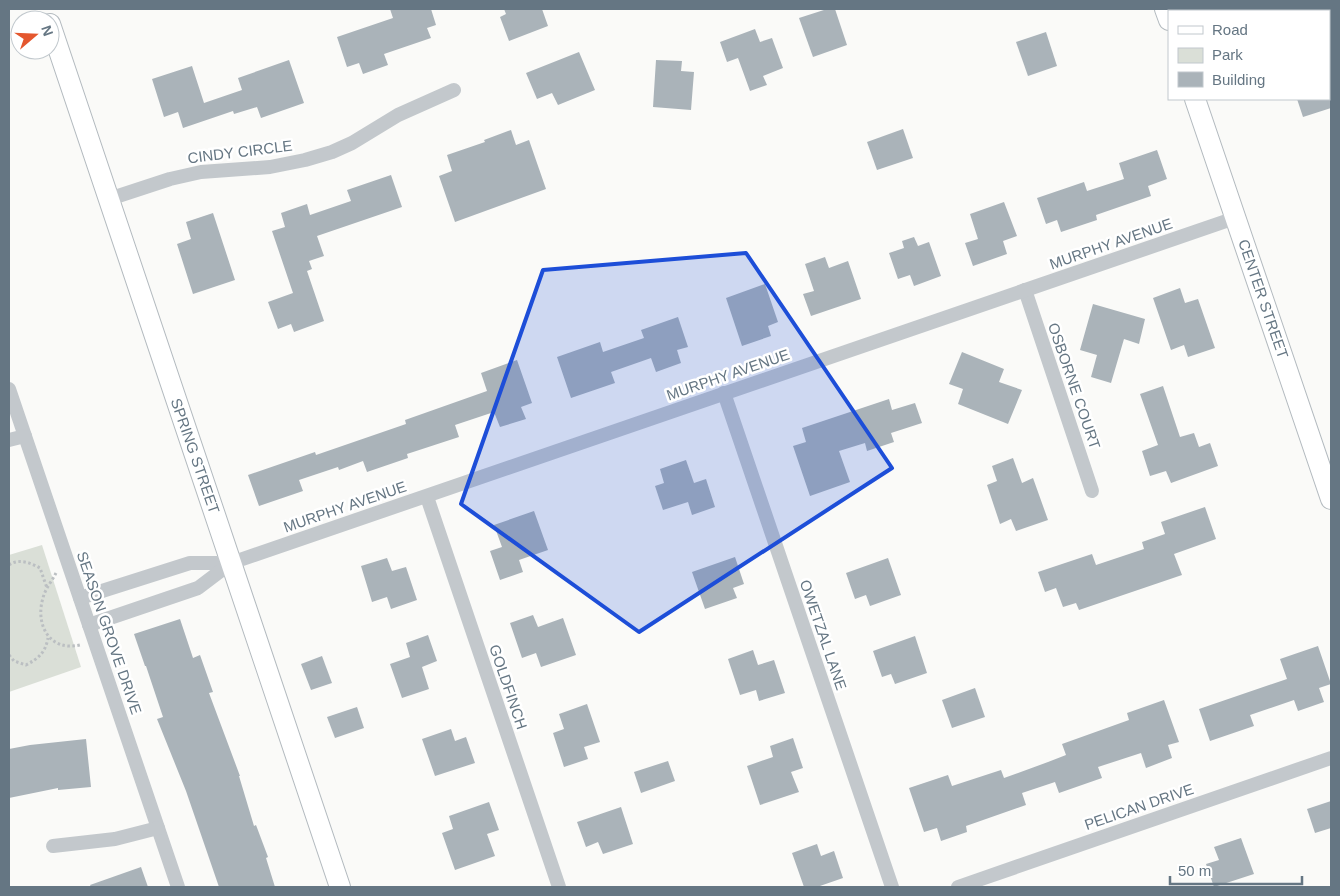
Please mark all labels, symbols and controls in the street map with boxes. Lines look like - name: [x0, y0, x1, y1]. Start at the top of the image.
- north arrow: [10, 10, 60, 60]
- legend: [1168, 10, 1330, 100]
- text: Road: [1212, 21, 1248, 38]
- text: N: [38, 23, 57, 38]
- text: Park: [1212, 46, 1243, 63]
- text: Building: [1212, 71, 1265, 88]
- street label: CINDY CIRCLE: [186, 137, 293, 166]
- street label: MURPHY AVENUE: [1047, 215, 1174, 273]
- street label: CENTER STREET: [1235, 237, 1292, 361]
- street label: OSBORNE COURT: [1045, 321, 1104, 451]
- street label: MURPHY AVENUE: [664, 346, 791, 404]
- street label: SPRING STREET: [168, 396, 223, 516]
- street label: MURPHY AVENUE: [281, 478, 408, 536]
- street label: SEASON GROVE DRIVE: [74, 549, 145, 716]
- street label: OWETZAL LANE: [797, 578, 850, 692]
- street label: GOLDFINCH: [486, 642, 531, 731]
- street label: PELICAN DRIVE: [1082, 780, 1196, 833]
- scale bar: [1170, 854, 1302, 886]
- text: 50 m: [1178, 862, 1211, 879]

